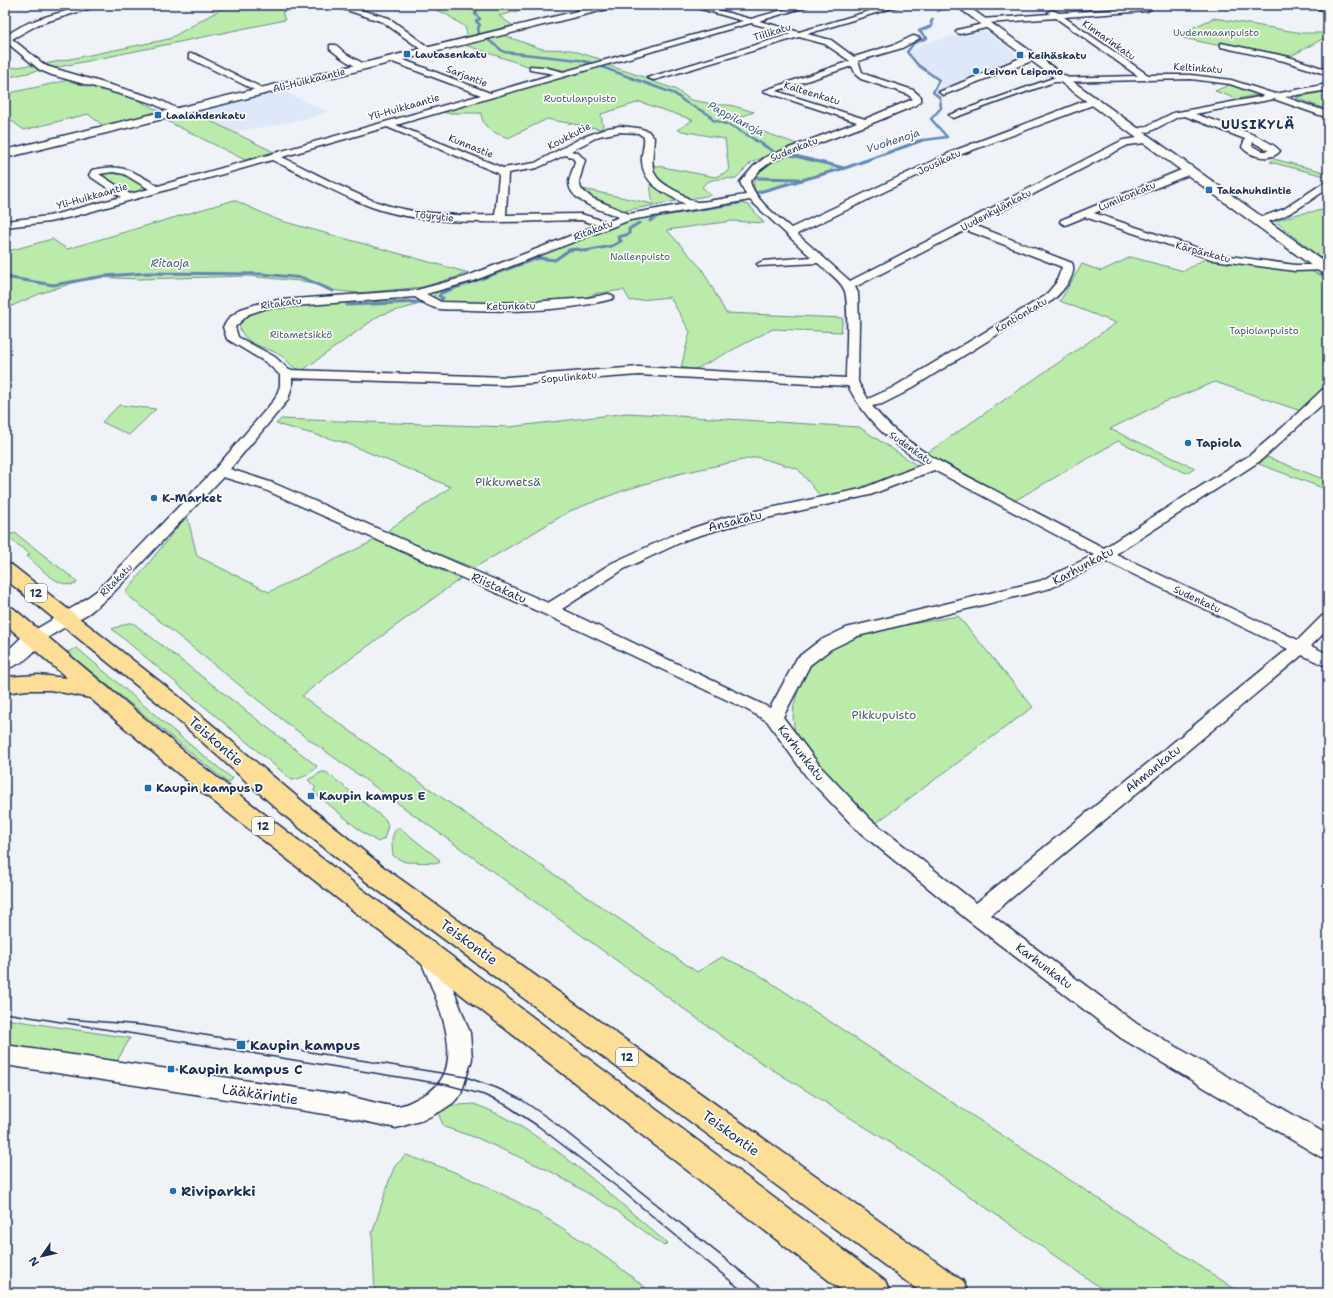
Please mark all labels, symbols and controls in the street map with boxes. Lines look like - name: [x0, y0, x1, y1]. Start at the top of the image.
- street label: Kinnarinkatu: [1080, 17, 1138, 63]
- street label: Tiilikatu: [752, 20, 793, 44]
- park label: Uudenmaanpuisto: [1173, 26, 1259, 39]
- place label: Lautasenkatu: [415, 48, 487, 61]
- marker: Lautasenkatu: [402, 49, 412, 59]
- place label: Keihäskatu: [1028, 49, 1087, 62]
- marker: Keihäskatu: [1015, 50, 1025, 60]
- street label: Keltinkatu: [1173, 60, 1223, 76]
- street label: Sarjantie: [444, 62, 490, 90]
- street label: Ali-Huikkaantie: [271, 65, 347, 95]
- place label: Leivon Leipomo: [984, 65, 1064, 78]
- marker: Leivon Leipomo: [971, 66, 981, 76]
- street label: Kalteenkatu: [782, 78, 842, 108]
- street label: Yli-Huikkaantie: [367, 91, 441, 123]
- park label: Ruotulanpuisto: [544, 92, 616, 105]
- water label: Pappilanoja: [705, 98, 767, 140]
- place label: Laalahdenkatu: [166, 109, 246, 122]
- marker: Laalahdenkatu: [153, 110, 163, 120]
- district label: UUSIKYLÄ: [1221, 116, 1295, 133]
- street label: Koukkutie: [545, 119, 593, 153]
- water label: Vuohenoja: [864, 125, 922, 157]
- street label: Kunnastie: [447, 131, 496, 161]
- street label: Sudenkatu: [768, 133, 820, 164]
- street label: Jousikatu: [915, 146, 963, 178]
- street label: Lumikonkatu: [1096, 178, 1158, 214]
- street label: Yli-Huikkaantie: [55, 180, 129, 212]
- place label: Takahuhdintie: [1217, 184, 1292, 197]
- marker: Takahuhdintie: [1204, 185, 1214, 195]
- street label: Uudenkylänkatu: [958, 186, 1034, 234]
- street label: Töyrytie: [414, 207, 455, 225]
- street label: Ritakatu: [571, 216, 615, 243]
- street label: Kärpänkatu: [1174, 238, 1232, 266]
- park label: Nallenpuisto: [610, 250, 670, 263]
- water label: Ritaoja: [151, 256, 189, 271]
- street label: Ritakatu: [260, 294, 303, 312]
- street label: Kontionkatu: [993, 294, 1050, 336]
- street label: Ketunkatu: [486, 299, 536, 313]
- park label: Tapiolanpuisto: [1229, 324, 1299, 337]
- park label: Ritametsikkö: [270, 328, 332, 341]
- street label: Sopulinkatu: [540, 368, 598, 386]
- street label: Sudenkatu: [887, 428, 936, 468]
- place label: Tapiola: [1196, 435, 1242, 451]
- marker: Tapiola: [1183, 438, 1193, 448]
- park label: Pikkumetsä: [475, 474, 541, 490]
- place label: K-Market: [162, 490, 222, 506]
- marker: K-Market: [149, 493, 159, 503]
- street label: Ansakatu: [706, 507, 764, 535]
- street label: Karhunkatu: [1050, 543, 1116, 589]
- street label: Ritakatu: [97, 561, 135, 599]
- street label: Riistakatu: [469, 569, 529, 607]
- street label: Sudenkatu: [1171, 582, 1223, 616]
- road number: 12: [25, 584, 47, 602]
- park label: Pikkupuisto: [852, 707, 916, 723]
- street label: Teiskontie: [185, 712, 247, 770]
- street label: Karhunkatu: [774, 722, 828, 784]
- street label: Ahmankatu: [1122, 742, 1184, 796]
- place label: Kaupin kampus D: [156, 780, 263, 796]
- marker: Kaupin kampus D: [143, 783, 153, 793]
- place label: Kaupin kampus E: [319, 788, 426, 804]
- marker: Kaupin kampus E: [306, 791, 316, 801]
- road number: 12: [252, 817, 274, 835]
- street label: Teiskontie: [437, 915, 501, 969]
- street label: Karhunkatu: [1012, 939, 1076, 993]
- place label: Kaupin kampus: [250, 1036, 360, 1054]
- marker: Kaupin kampus: [235, 1039, 247, 1051]
- road number: 12: [616, 1048, 638, 1066]
- place label: Kaupin kampus C: [179, 1060, 303, 1078]
- marker: Kaupin kampus C: [166, 1064, 176, 1074]
- street label: Lääkärintie: [221, 1080, 299, 1108]
- street label: Teiskontie: [699, 1106, 763, 1160]
- place label: Riviparkki: [181, 1182, 256, 1200]
- marker: Riviparkki: [168, 1186, 178, 1196]
- north arrow: [22, 1236, 62, 1276]
- text: N: [25, 1253, 43, 1269]

